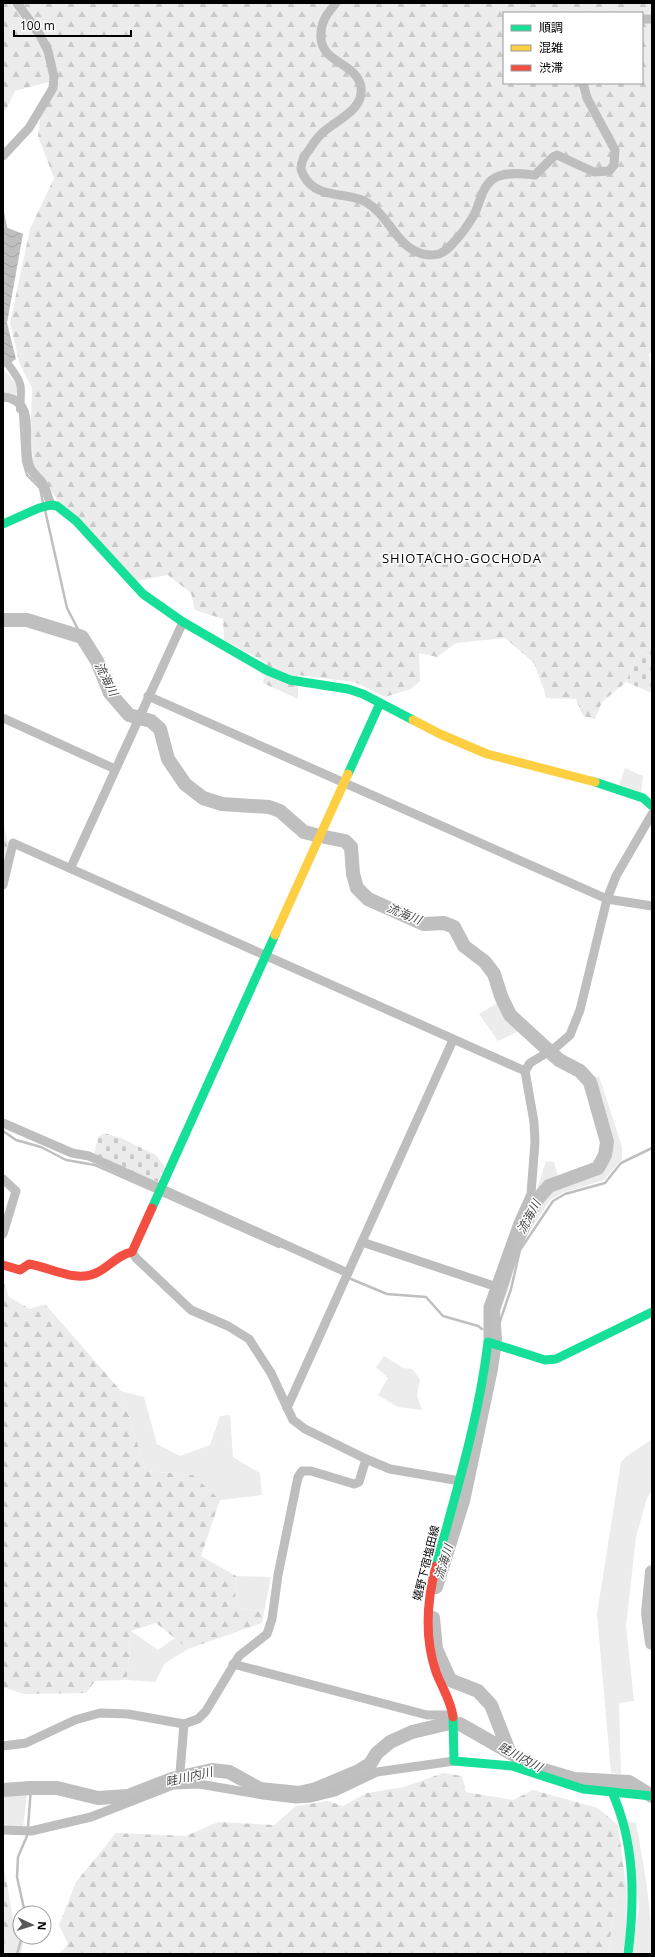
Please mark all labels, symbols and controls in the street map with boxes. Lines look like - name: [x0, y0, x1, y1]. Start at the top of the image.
- scale bar: [14, 12, 131, 38]
- legend: [503, 12, 643, 84]
- text: 100 m: [20, 17, 55, 34]
- text: 順調: [539, 19, 563, 36]
- text: 混雑: [539, 39, 563, 56]
- text: 渋滞: [539, 59, 563, 76]
- district label: SHIOTACHO-GOCHODA: [382, 549, 542, 567]
- water label: 流海川: [91, 659, 123, 700]
- water label: 流海川: [384, 899, 426, 929]
- water label: 流海川: [513, 1195, 545, 1237]
- street label: 嬉野下宿塩田線: [409, 1524, 442, 1602]
- water label: 流海川: [430, 1540, 457, 1582]
- water label: 畦川内川: [495, 1738, 547, 1776]
- water label: 畦川内川: [164, 1762, 216, 1790]
- north arrow: [12, 1905, 52, 1945]
- text: N: [35, 1921, 50, 1931]

